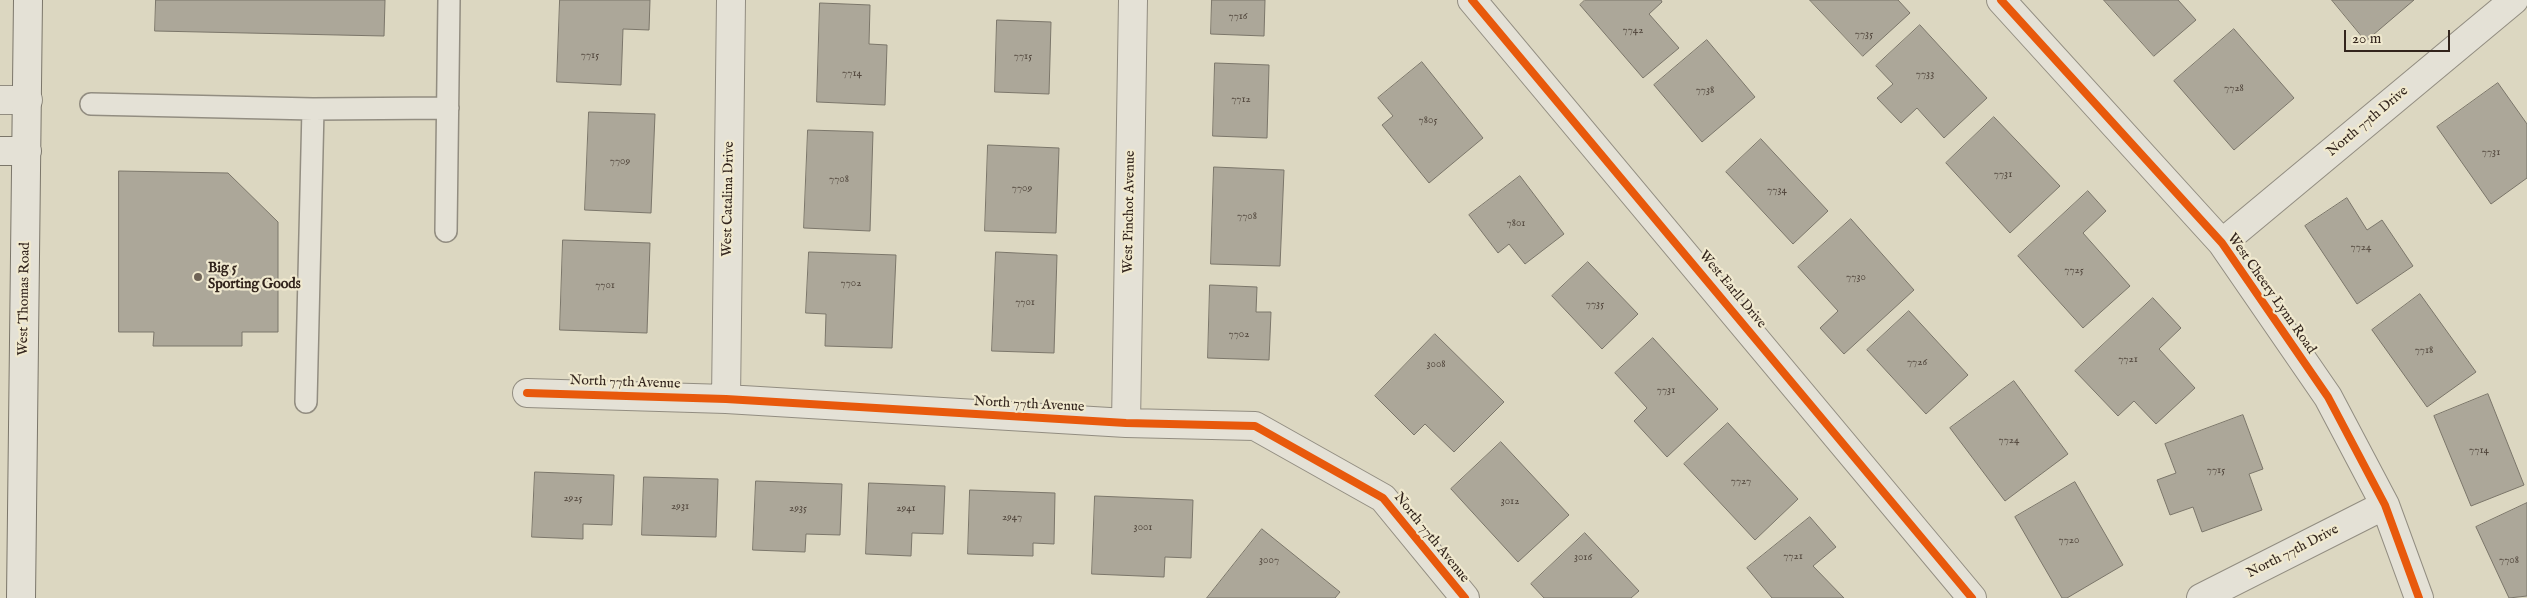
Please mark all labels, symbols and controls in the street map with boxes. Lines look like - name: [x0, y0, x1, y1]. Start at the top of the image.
- house number: 7716: [1228, 10, 1248, 24]
- scale bar: [2347, 20, 2453, 52]
- house number: 7742: [1623, 24, 1643, 38]
- house number: 7735: [1855, 28, 1873, 42]
- text: 20 m: [2352, 29, 2381, 48]
- house number: 7715: [581, 49, 599, 63]
- house number: 7715: [1014, 50, 1032, 64]
- house number: 7714: [842, 67, 862, 81]
- house number: 7733: [1916, 68, 1934, 82]
- house number: 7728: [2224, 82, 2244, 96]
- street label: North 77th Drive: [2324, 83, 2412, 161]
- house number: 7738: [1696, 84, 1714, 98]
- house number: 7712: [1231, 93, 1251, 107]
- house number: 7805: [1419, 114, 1437, 128]
- street label: West Catalina Drive: [720, 141, 738, 257]
- house number: 7731: [2482, 146, 2500, 160]
- street label: West Pinchot Avenue: [1121, 150, 1139, 274]
- house number: 7709: [610, 155, 630, 169]
- house number: 7731: [1994, 168, 2012, 182]
- house number: 7708: [829, 173, 849, 187]
- house number: 7709: [1012, 182, 1032, 196]
- house number: 7734: [1767, 184, 1787, 198]
- house number: 7708: [1237, 210, 1257, 224]
- house number: 7801: [1507, 217, 1525, 231]
- street label: West Cheery Lynn Road: [2223, 230, 2319, 358]
- house number: 7724: [2351, 241, 2371, 255]
- street label: West Thomas Road: [16, 242, 34, 356]
- street label: West Earll Drive: [1695, 248, 1769, 332]
- place label: Big 5 Sporting Goods: [208, 261, 301, 294]
- house number: 7725: [2064, 264, 2084, 278]
- marker: Big 5 Sporting Goods: [192, 271, 204, 283]
- house number: 7730: [1846, 271, 1866, 285]
- house number: 7702: [841, 277, 861, 291]
- house number: 7701: [595, 279, 615, 293]
- house number: 7701: [1015, 296, 1035, 310]
- house number: 7735: [1586, 298, 1604, 312]
- house number: 7702: [1229, 328, 1249, 342]
- house number: 7718: [2415, 344, 2433, 358]
- house number: 7721: [2118, 353, 2138, 367]
- house number: 7726: [1907, 356, 1927, 370]
- house number: 3008: [1426, 358, 1446, 372]
- street label: North 77th Avenue: [569, 373, 681, 393]
- house number: 7731: [1657, 384, 1675, 398]
- street label: North 77th Avenue: [973, 394, 1085, 416]
- house number: 7724: [1999, 434, 2019, 448]
- house number: 7714: [2469, 444, 2489, 458]
- house number: 7715: [2207, 464, 2225, 478]
- house number: 7727: [1731, 475, 1751, 489]
- street label: North 77th Avenue: [1390, 490, 1472, 586]
- house number: 2925: [563, 492, 583, 506]
- house number: 3012: [1501, 495, 1519, 509]
- house number: 2931: [671, 500, 689, 514]
- house number: 2935: [789, 502, 807, 516]
- house number: 2941: [896, 502, 916, 516]
- house number: 2947: [1002, 511, 1022, 525]
- house number: 3001: [1134, 521, 1152, 535]
- street label: North 77th Drive: [2244, 522, 2342, 582]
- house number: 7720: [2059, 534, 2079, 548]
- house number: 7721: [1783, 550, 1803, 564]
- house number: 3016: [1574, 551, 1592, 565]
- house number: 3007: [1259, 554, 1279, 568]
- house number: 7708: [2499, 554, 2519, 568]

